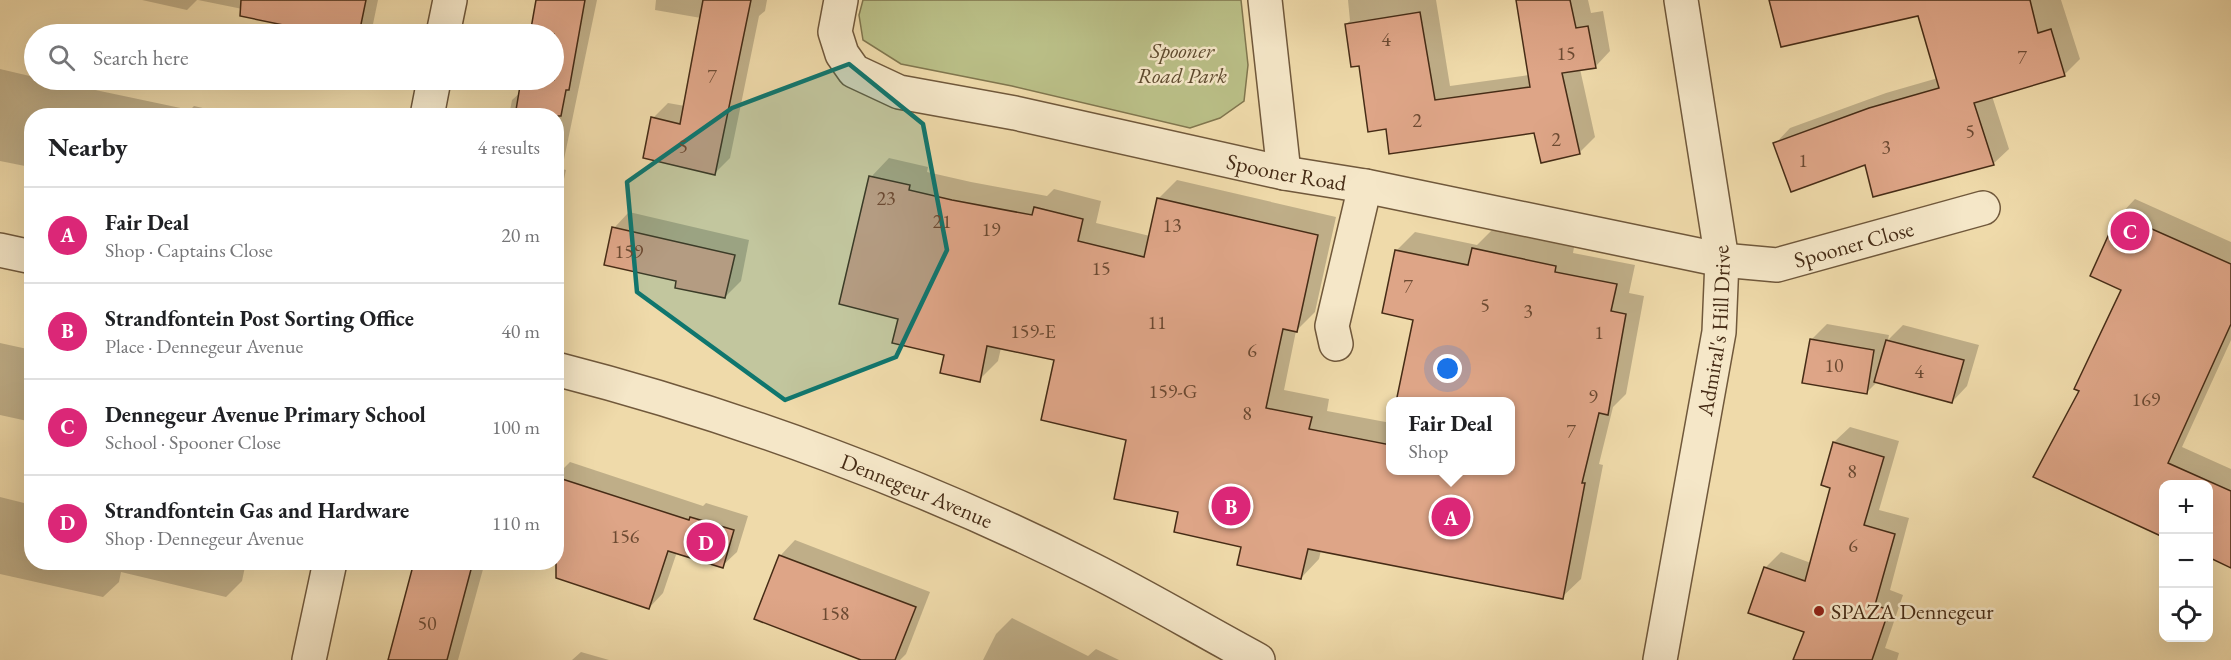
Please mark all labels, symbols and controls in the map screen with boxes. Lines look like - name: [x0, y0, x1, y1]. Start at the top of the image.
- search box: [24, 24, 564, 90]
- house number: 4: [1381, 26, 1391, 52]
- park label: Spooner Road Park: [1137, 36, 1227, 90]
- house number: 15: [1556, 40, 1576, 66]
- icon: search: [45, 41, 78, 74]
- text: Search here: [93, 43, 188, 72]
- house number: 7: [2017, 44, 2027, 70]
- house number: 7: [707, 63, 717, 89]
- house number: 2: [1412, 107, 1422, 133]
- house number: 5: [1965, 118, 1975, 144]
- house number: 2: [1551, 126, 1561, 152]
- text: Nearby: [48, 130, 128, 164]
- house number: 5: [678, 133, 688, 159]
- text: 4 results: [477, 134, 540, 160]
- house number: 3: [1881, 134, 1891, 160]
- street label: Spooner Road: [1224, 147, 1349, 198]
- house number: 1: [1798, 147, 1808, 173]
- house number: 23: [876, 185, 896, 211]
- text: Fair Deal: [105, 208, 189, 237]
- house number: 21: [932, 208, 952, 234]
- pin: C: [2110, 208, 2150, 254]
- house number: 13: [1162, 212, 1182, 238]
- street label: Spooner Close: [1791, 214, 1917, 275]
- house number: 19: [981, 216, 1001, 242]
- text: A: [60, 222, 75, 248]
- text: 20 m: [501, 222, 540, 248]
- text: Shop · Captains Close: [105, 237, 273, 263]
- house number: 159: [615, 238, 644, 264]
- street label: Admiral's Hill Drive: [1690, 243, 1737, 419]
- house number: 15: [1091, 255, 1111, 281]
- house number: 7: [1403, 273, 1413, 299]
- house number: 5: [1480, 292, 1490, 318]
- house number: 3: [1523, 298, 1533, 324]
- text: Strandfontein Post Sorting Office: [105, 304, 414, 333]
- house number: 11: [1147, 309, 1167, 335]
- text: B: [61, 318, 74, 344]
- text: 40 m: [501, 318, 540, 344]
- house number: 159-E: [1010, 318, 1056, 344]
- house number: 1: [1594, 319, 1604, 345]
- text: Place · Dennegeur Avenue: [105, 333, 303, 359]
- house number: 6: [1247, 337, 1257, 363]
- house number: 10: [1824, 352, 1844, 378]
- your location: [1433, 354, 1462, 383]
- house number: 4: [1914, 358, 1924, 384]
- house number: 159-G: [1149, 378, 1197, 404]
- house number: 9: [1588, 383, 1598, 409]
- house number: 169: [2132, 386, 2161, 412]
- popup: [1386, 397, 1515, 475]
- text: Dennegeur Avenue Primary School: [105, 400, 426, 429]
- house number: 8: [1242, 400, 1252, 426]
- text: Fair Deal: [1409, 409, 1492, 438]
- text: C: [60, 414, 75, 440]
- text: 100 m: [492, 414, 540, 440]
- house number: 7: [1566, 418, 1576, 444]
- text: School · Spooner Close: [105, 429, 281, 455]
- text: Shop: [1409, 438, 1448, 464]
- street label: Dennegeur Avenue: [837, 447, 998, 535]
- house number: 8: [1847, 458, 1857, 484]
- map controls: [2159, 480, 2213, 642]
- button: +: [2159, 480, 2213, 534]
- pin: B: [1212, 484, 1250, 528]
- pin: A: [1432, 494, 1470, 540]
- text: Strandfontein Gas and Hardware: [105, 496, 409, 525]
- text: D: [60, 510, 75, 536]
- text: 110 m: [492, 510, 540, 536]
- pin: D: [686, 520, 726, 564]
- house number: 156: [611, 523, 640, 549]
- text: Shop · Dennegeur Avenue: [105, 525, 304, 551]
- house number: 6: [1848, 532, 1858, 558]
- button: −: [2159, 534, 2213, 588]
- button: locate: [2159, 588, 2213, 642]
- place label: SPAZA Dennegeur: [1831, 597, 1994, 626]
- house number: 158: [821, 600, 849, 626]
- marker: SPAZA Dennegeur: [1812, 604, 1826, 618]
- house number: 50: [417, 610, 437, 636]

